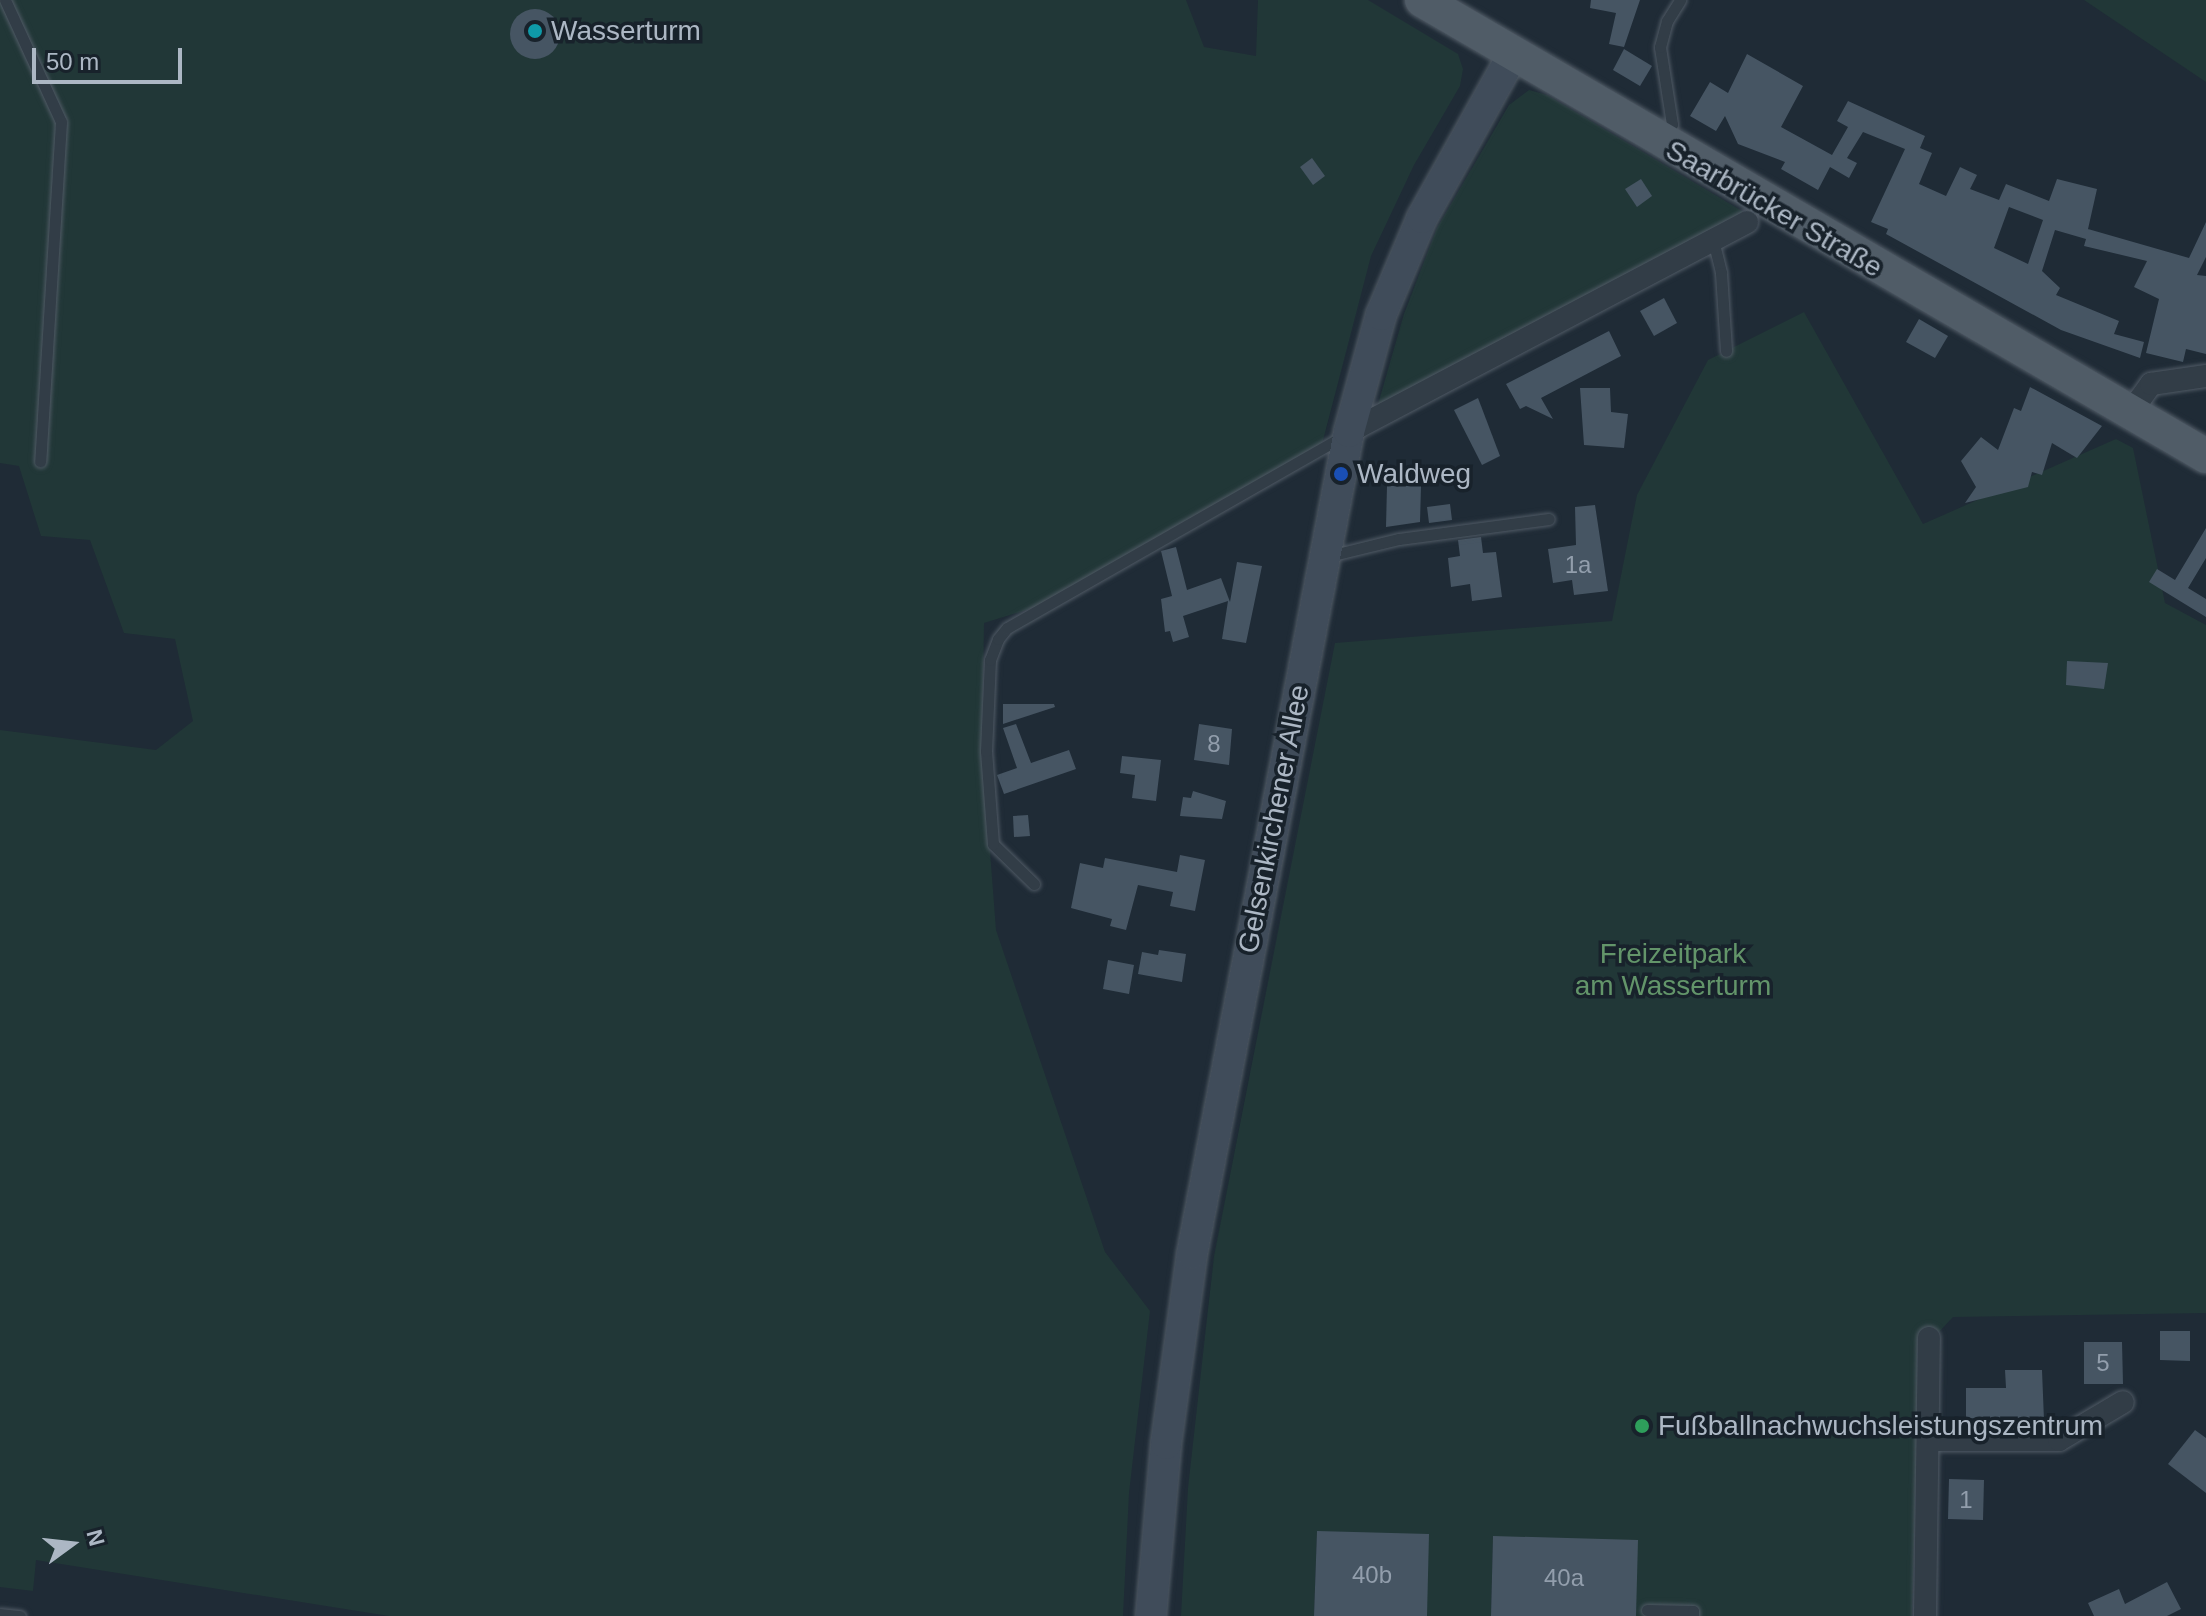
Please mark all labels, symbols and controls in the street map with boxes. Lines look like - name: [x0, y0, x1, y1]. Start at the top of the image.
- place label: Wasserturm: [551, 14, 701, 48]
- marker: Wasserturm: [526, 22, 544, 40]
- scale bar: [36, 32, 186, 82]
- text: 50 m: [46, 48, 99, 75]
- street label: Saarbrücker Straße: [1660, 133, 1888, 285]
- place label: Waldweg: [1357, 457, 1471, 491]
- marker: Waldweg: [1332, 465, 1350, 483]
- house number: 1a: [1565, 551, 1591, 579]
- street label: Gelsenkirchener Allee: [1231, 681, 1317, 957]
- house number: 8: [1207, 730, 1221, 758]
- park label: Freizeitpark am Wasserturm: [1575, 937, 1771, 1003]
- house number: 5: [2096, 1349, 2110, 1377]
- place label: Fußballnachwuchsleistungszentrum: [1658, 1409, 2103, 1443]
- marker: Fußballnachwuchsleistungszentrum: [1633, 1417, 1651, 1435]
- house number: 1: [1959, 1486, 1973, 1514]
- north arrow: [32, 1504, 112, 1584]
- text: N: [82, 1527, 110, 1549]
- house number: 40b: [1352, 1561, 1392, 1589]
- house number: 40a: [1544, 1564, 1584, 1592]

